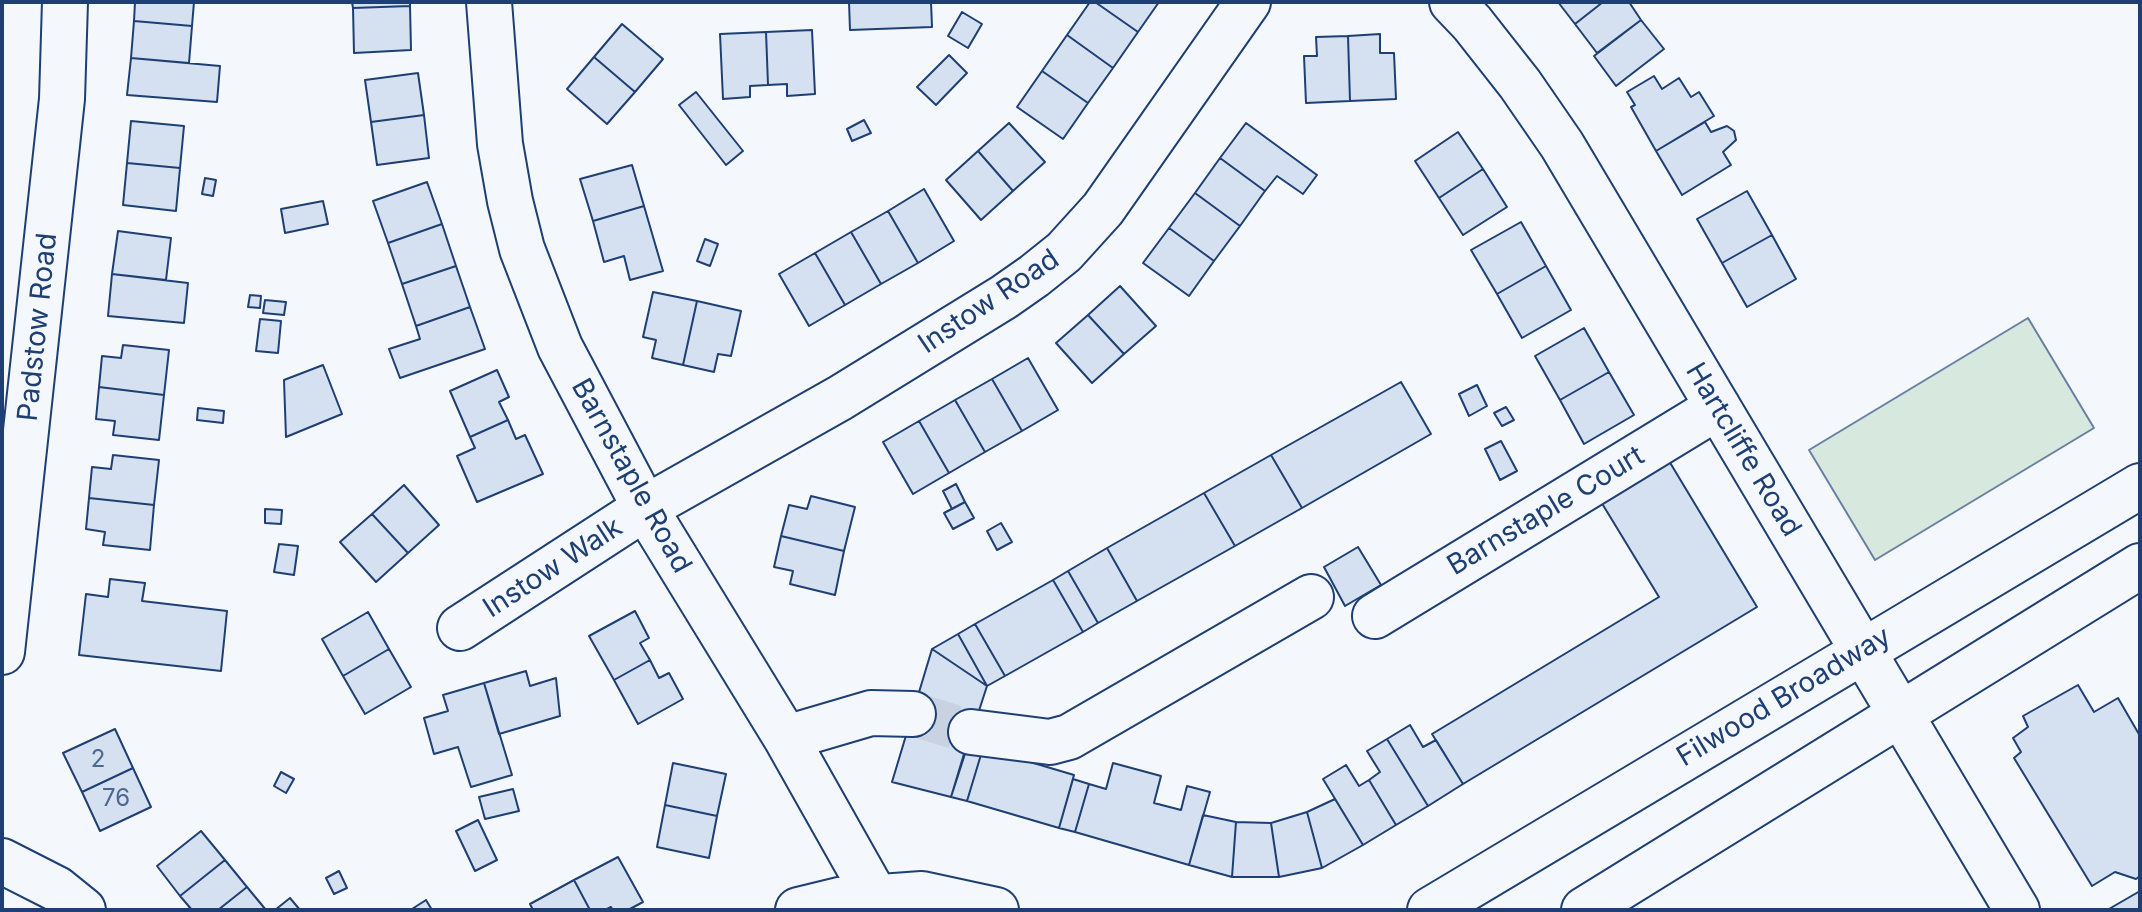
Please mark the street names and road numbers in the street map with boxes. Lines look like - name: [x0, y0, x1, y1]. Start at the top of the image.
- street label: Padstow Road: [11, 231, 65, 423]
- street label: Instow Road: [912, 243, 1066, 361]
- street label: Hartcliffe Road: [1678, 357, 1808, 543]
- street label: Barnstaple Road: [564, 373, 698, 579]
- street label: Barnstaple Court: [1442, 439, 1650, 583]
- street label: Instow Walk: [477, 511, 629, 625]
- street label: Filwood Broadway: [1671, 620, 1897, 774]

